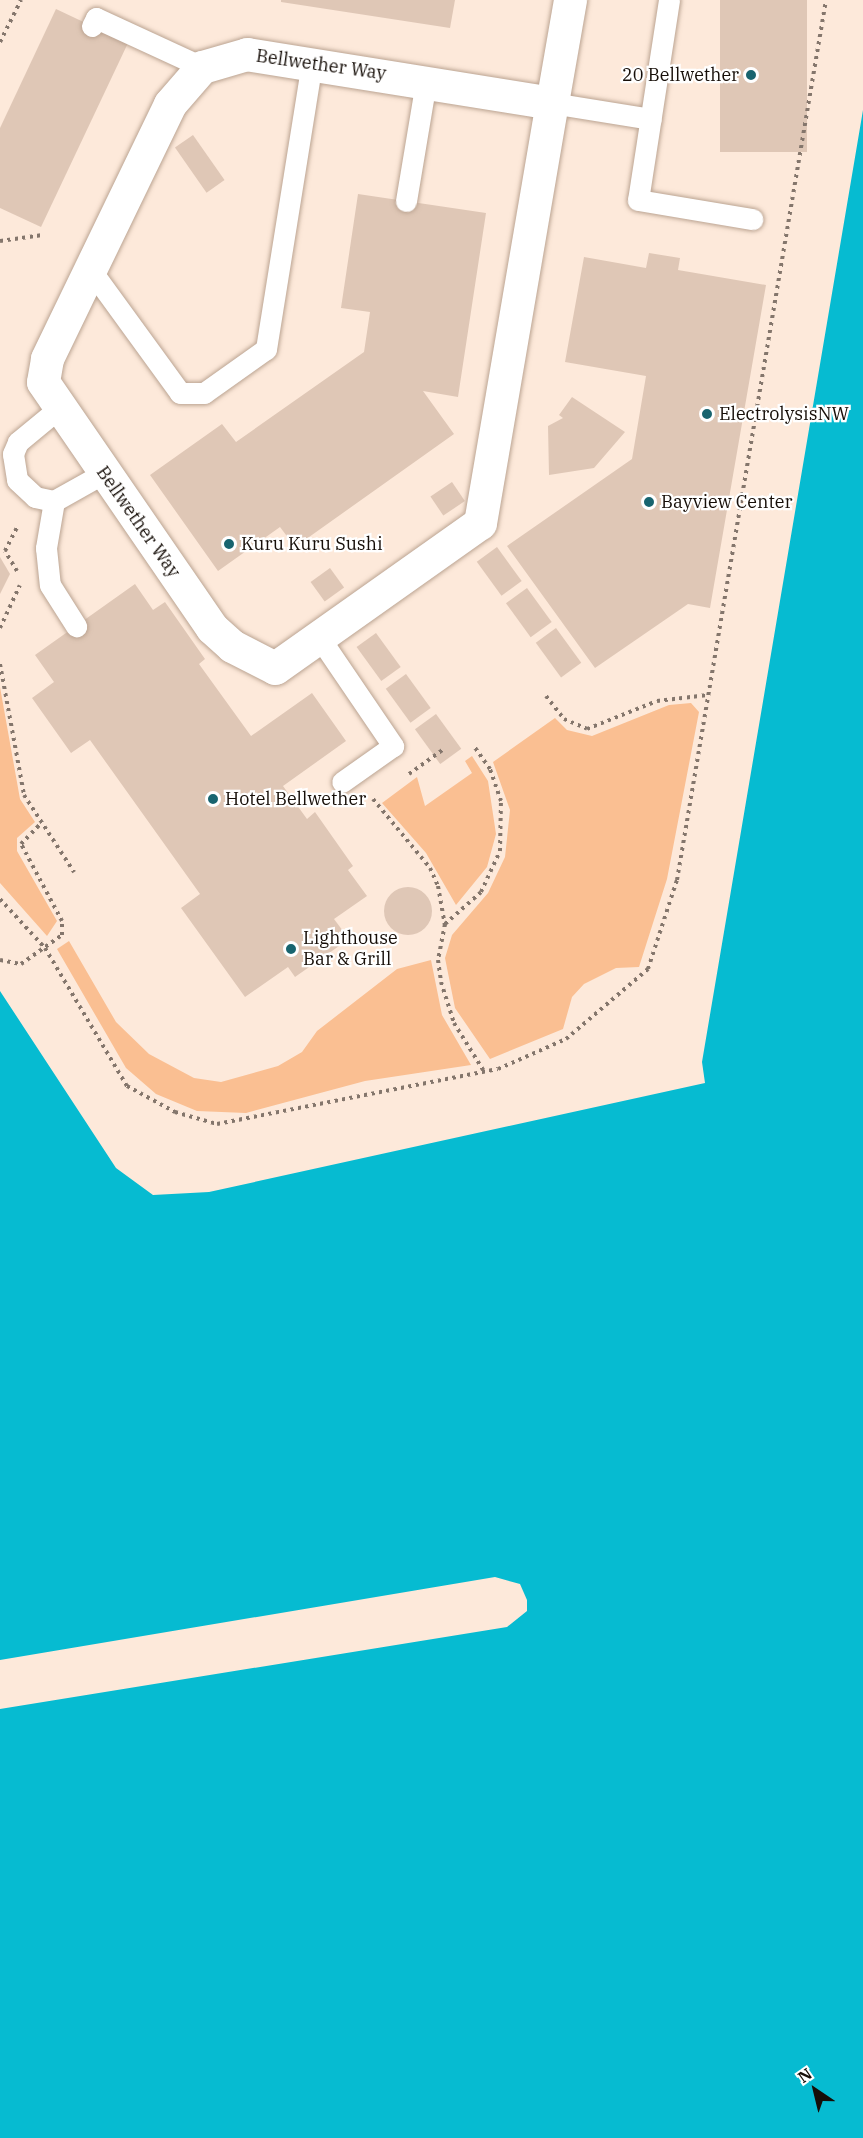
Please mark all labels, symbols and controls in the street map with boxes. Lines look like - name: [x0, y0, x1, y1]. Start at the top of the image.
- street label: Bellwether Way: [255, 45, 387, 85]
- place label: 20 Bellwether: [622, 64, 739, 86]
- marker: 20 Bellwether: [744, 68, 758, 82]
- place label: ElectrolysisNW: [719, 403, 849, 425]
- marker: ElectrolysisNW: [700, 407, 714, 421]
- street label: Bellwether Way: [92, 462, 184, 582]
- place label: Bayview Center: [661, 491, 792, 513]
- marker: Bayview Center: [642, 495, 656, 509]
- place label: Kuru Kuru Sushi: [241, 533, 383, 555]
- marker: Kuru Kuru Sushi: [222, 537, 236, 551]
- place label: Hotel Bellwether: [225, 788, 366, 810]
- marker: Hotel Bellwether: [206, 792, 220, 806]
- place label: Lighthouse Bar & Grill: [303, 928, 398, 970]
- marker: Lighthouse Bar & Grill: [284, 942, 298, 956]
- north arrow: [785, 2060, 845, 2120]
- text: N: [794, 2063, 816, 2087]

